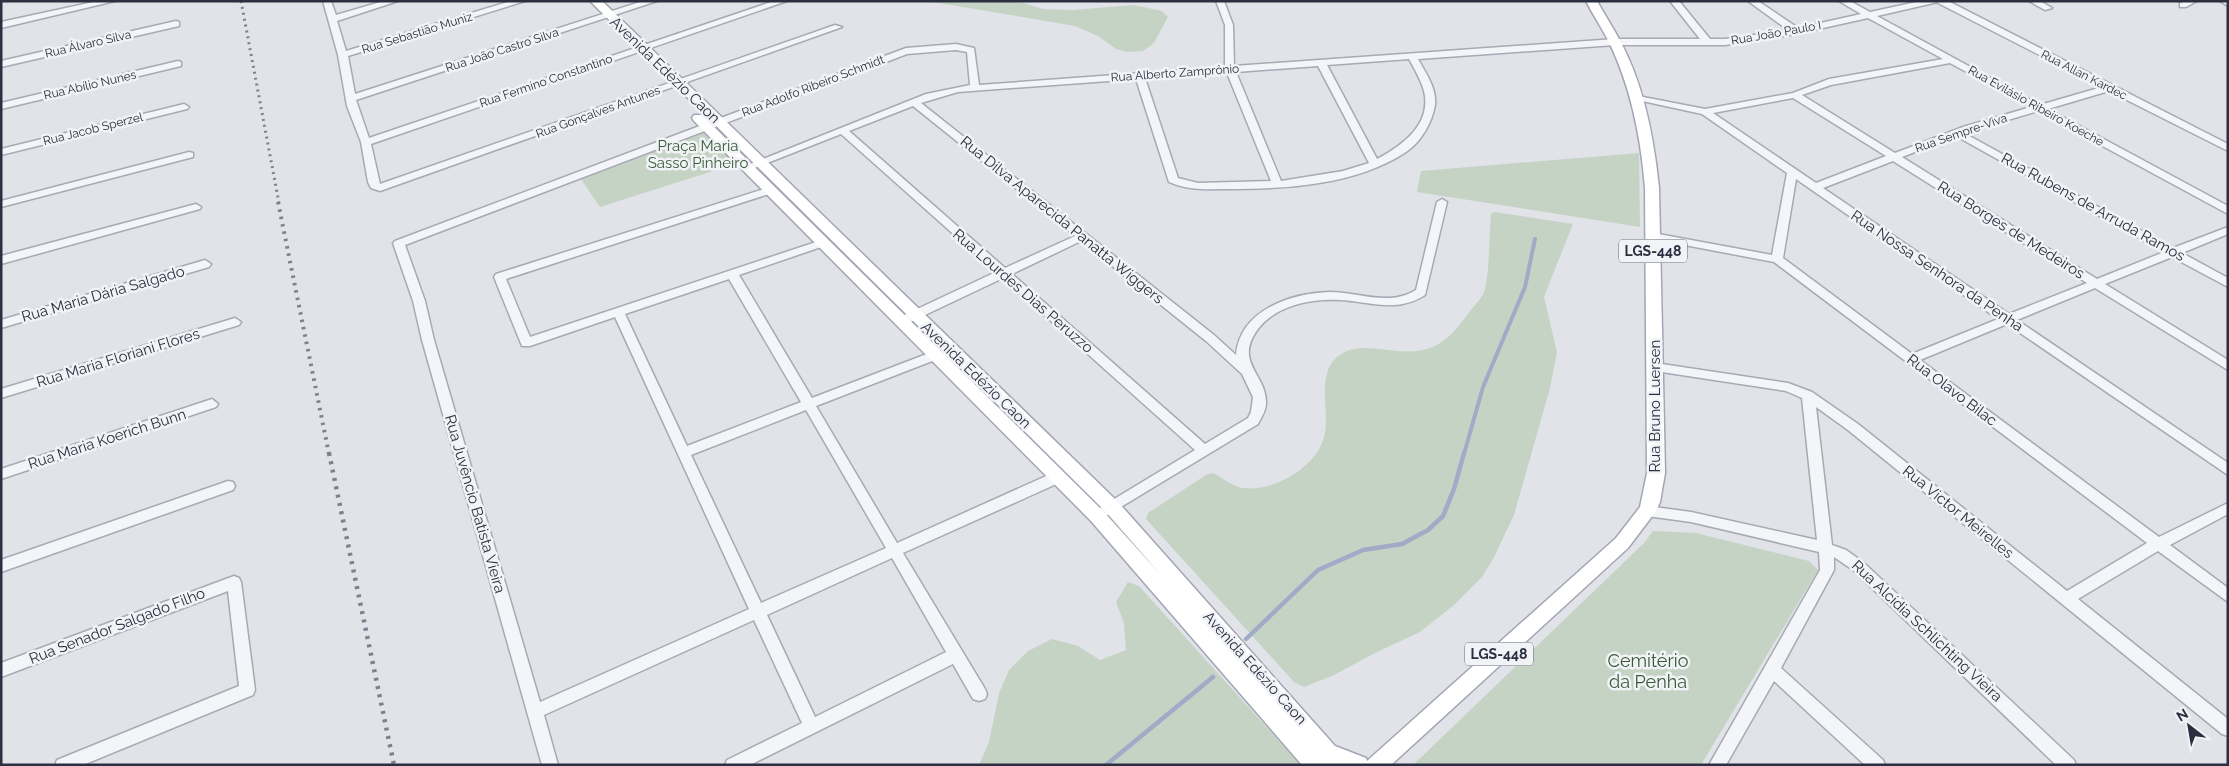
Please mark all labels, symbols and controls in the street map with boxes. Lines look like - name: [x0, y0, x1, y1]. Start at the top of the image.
- street label: Rua Sebastião Muniz: [360, 9, 474, 57]
- street label: Avenida Edézio Caon: [606, 13, 724, 127]
- street label: Rua João Paulo I: [1730, 18, 1822, 48]
- street label: Rua João Castro Silva: [444, 25, 560, 75]
- street label: Rua Álvaro Silva: [44, 27, 132, 61]
- street label: Rua Allan Kardec: [2039, 47, 2130, 103]
- street label: Rua Fermino Constantino: [478, 52, 614, 110]
- street label: Rua Adolfo Ribeiro Schmidt: [740, 52, 886, 120]
- street label: Rua Alberto Zamprônio: [1110, 62, 1240, 84]
- street label: Rua Evilásio Ribeiro Koeche: [1966, 63, 2106, 149]
- street label: Rua Abílio Nunes: [42, 68, 138, 102]
- street label: Rua Gonçalves Antunes: [534, 83, 662, 141]
- street label: Rua Jacob Sperzel: [42, 110, 145, 148]
- street label: Rua Sempre-Viva: [1913, 111, 2009, 155]
- street label: Rua Dilva Aparecida Panatta Wiggers: [957, 132, 1167, 308]
- park label: Praça Maria Sasso Pinheiro: [648, 137, 748, 172]
- street label: Rua Rubens de Arruda Ramos: [1998, 149, 2188, 265]
- street label: Rua Borges de Medeiros: [1934, 177, 2088, 283]
- street label: Rua Nossa Senhora da Penha: [1847, 206, 2027, 336]
- street label: Rua Lourdes Dias Peruzzo: [949, 225, 1097, 357]
- road number: LGS-448: [1619, 240, 1687, 262]
- street label: Rua Maria Dária Salgado: [19, 262, 187, 326]
- street label: Avenida Edézio Caon: [917, 318, 1035, 432]
- street label: Rua Maria Floriani Flores: [34, 325, 202, 391]
- street label: Rua Bruno Luersen: [1646, 340, 1664, 472]
- street label: Rua Olavo Bilac: [1903, 350, 2001, 430]
- street label: Rua Maria Koerich Bunn: [26, 405, 188, 473]
- street label: Rua Juvêncio Batista Vieira: [441, 413, 509, 595]
- street label: Rua Victor Meirelles: [1899, 462, 2017, 562]
- street label: Rua Alcídia Schlichting Vieira: [1848, 556, 2006, 706]
- street label: Rua Senador Salgado Filho: [26, 584, 208, 668]
- street label: Avenida Edézio Caon: [1199, 608, 1311, 728]
- road number: LGS-448: [1465, 642, 1533, 666]
- park label: Cemitério da Penha: [1608, 650, 1689, 692]
- north arrow: [2164, 701, 2214, 751]
- text: N: [2174, 705, 2191, 724]

